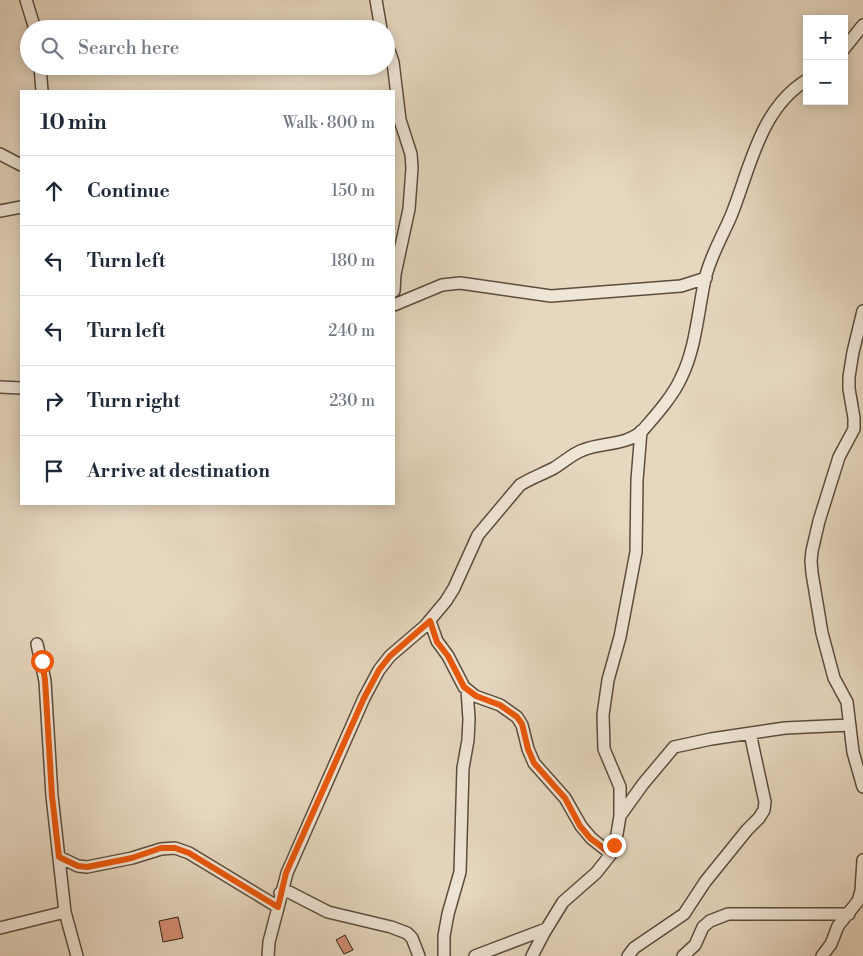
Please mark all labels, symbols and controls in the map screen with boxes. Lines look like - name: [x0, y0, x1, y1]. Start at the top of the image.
- map controls: [803, 15, 848, 105]
- button: +: [803, 15, 848, 60]
- search box: [20, 20, 395, 75]
- icon: search: [38, 34, 66, 62]
- text: Search here: [78, 36, 179, 60]
- button: −: [803, 60, 848, 105]
- text: 10 min: [40, 110, 107, 136]
- text: Walk · 800 m: [283, 113, 375, 133]
- icon: ahead: [40, 177, 68, 205]
- text: Continue: [87, 179, 170, 203]
- text: 150 m: [331, 181, 375, 201]
- icon: left: [40, 247, 68, 275]
- text: Turn left: [87, 249, 166, 273]
- text: 180 m: [331, 251, 375, 271]
- icon: left: [40, 317, 68, 345]
- text: Turn left: [87, 319, 166, 343]
- text: 240 m: [328, 321, 375, 341]
- icon: right: [40, 387, 68, 415]
- text: Turn right: [87, 389, 180, 413]
- text: 230 m: [329, 391, 375, 411]
- icon: arrive: [40, 457, 68, 485]
- text: Arrive at destination: [87, 459, 270, 483]
- route start: [31, 650, 54, 673]
- route end: [603, 834, 626, 857]

